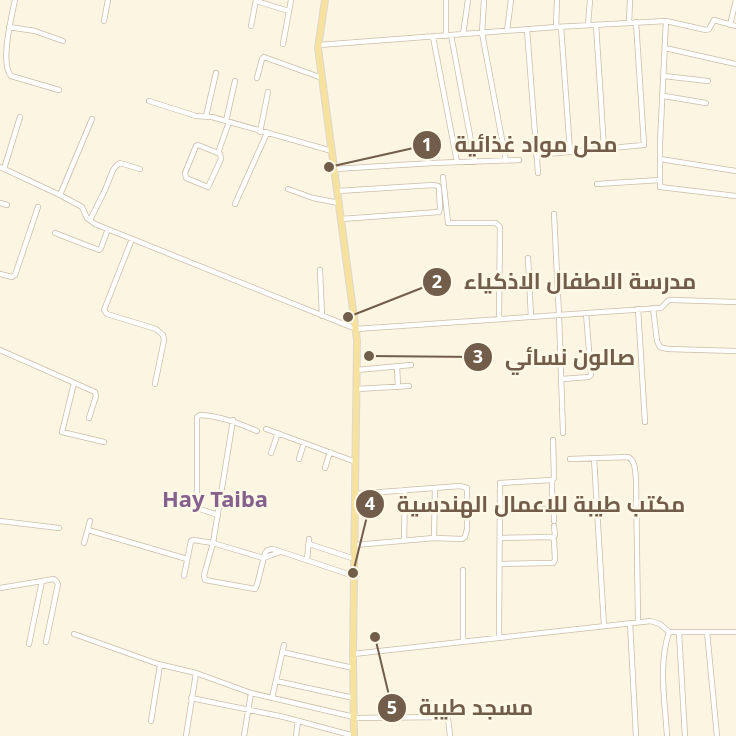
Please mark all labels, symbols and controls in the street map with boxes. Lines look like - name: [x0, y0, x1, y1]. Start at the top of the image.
- callout: محل مواد غذائية: [412, 125, 629, 165]
- text: محل مواد غذائية: [454, 128, 618, 158]
- text: 1: [422, 132, 432, 156]
- callout: مدرسة الاطفال الاذكياء: [422, 262, 709, 302]
- text: مدرسة الاطفال الاذكياء: [464, 265, 696, 295]
- text: 2: [432, 269, 442, 293]
- callout: صالون نسائي: [463, 337, 647, 377]
- text: صالون نسائي: [505, 341, 635, 375]
- text: 3: [473, 344, 483, 368]
- district label: Hay Taiba: [162, 483, 268, 513]
- callout: مكتب طيبة للاعمال الهندسية: [355, 484, 698, 524]
- text: مكتب طيبة للاعمال الهندسية: [397, 488, 685, 518]
- text: 4: [365, 491, 375, 515]
- callout: مسجد طيبة: [377, 688, 545, 728]
- text: مسجد طيبة: [419, 691, 533, 721]
- text: 5: [387, 695, 397, 719]

